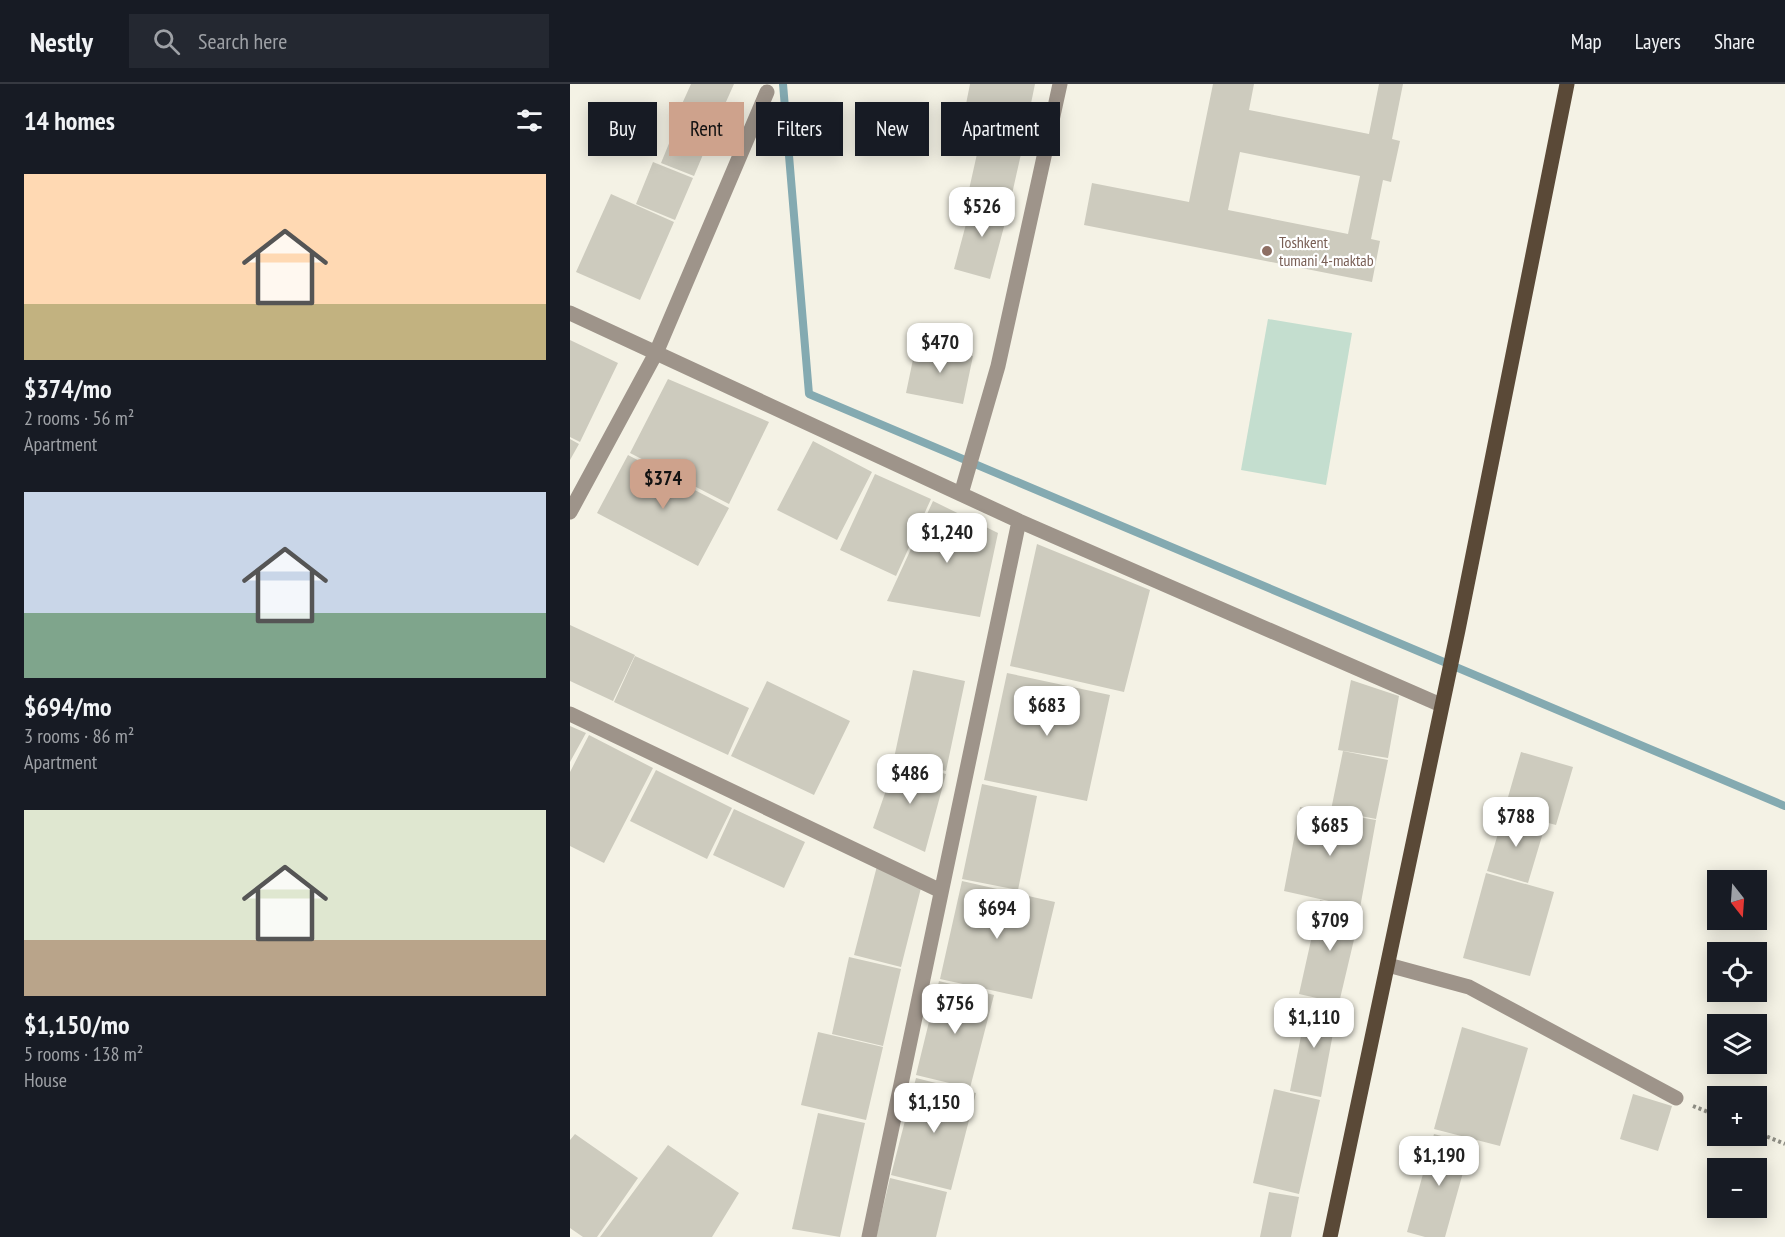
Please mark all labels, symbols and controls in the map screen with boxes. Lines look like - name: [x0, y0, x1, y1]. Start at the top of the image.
- search box: [129, 14, 549, 68]
- text: Nestly: [30, 23, 93, 60]
- icon: search: [150, 25, 183, 58]
- text: Search here: [198, 27, 287, 55]
- text: Map: [1571, 28, 1602, 55]
- text: Layers: [1635, 28, 1681, 55]
- text: Share: [1714, 28, 1755, 55]
- chip: Buy: [588, 102, 657, 156]
- chip: Rent: [669, 102, 744, 156]
- chip: Filters: [756, 102, 843, 156]
- chip: New: [855, 102, 929, 156]
- chip: Apartment: [941, 102, 1060, 156]
- text: 14 homes: [24, 104, 115, 137]
- icon: filters: [513, 104, 546, 137]
- pin: $526: [946, 187, 1018, 238]
- text: $526: [963, 193, 1001, 219]
- icon: home: [231, 213, 339, 321]
- place label: Toshkent tumani 4-maktab: [1279, 232, 1374, 270]
- marker: Toshkent tumani 4-maktab: [1260, 244, 1274, 258]
- pin: $470: [904, 323, 976, 374]
- text: $470: [921, 329, 959, 355]
- text: $374/mo: [24, 372, 112, 405]
- text: 2 rooms · 56 m²: [24, 405, 134, 431]
- text: Apartment: [24, 431, 97, 457]
- pin: $374: [627, 459, 699, 510]
- text: $374: [644, 465, 682, 491]
- pin: $1,240: [898, 513, 996, 564]
- text: $1,240: [921, 519, 973, 545]
- icon: home: [231, 531, 339, 639]
- pin: $683: [1011, 686, 1083, 737]
- text: $694/mo: [24, 690, 112, 723]
- text: $683: [1028, 692, 1066, 718]
- text: 3 rooms · 86 m²: [24, 723, 134, 749]
- text: Apartment: [24, 749, 97, 775]
- pin: $486: [874, 754, 946, 805]
- text: $486: [891, 760, 929, 786]
- pin: $788: [1480, 797, 1552, 848]
- text: $788: [1497, 803, 1535, 829]
- pin: $685: [1294, 806, 1366, 857]
- text: $685: [1311, 812, 1349, 838]
- icon: home: [231, 849, 339, 957]
- north arrow: [1707, 870, 1767, 930]
- map controls: [1707, 870, 1767, 1218]
- pin: $694: [961, 889, 1033, 940]
- text: $694: [978, 895, 1016, 921]
- pin: $709: [1294, 901, 1366, 952]
- text: $709: [1311, 907, 1349, 933]
- button: locate: [1707, 942, 1767, 1002]
- pin: $756: [919, 984, 991, 1035]
- text: $756: [936, 990, 974, 1016]
- pin: $1,110: [1265, 998, 1363, 1049]
- text: $1,110: [1288, 1004, 1340, 1030]
- text: $1,150/mo: [24, 1008, 130, 1041]
- button: layers: [1707, 1014, 1767, 1074]
- text: 5 rooms · 138 m²: [24, 1041, 143, 1067]
- text: House: [24, 1067, 67, 1093]
- pin: $1,150: [885, 1083, 983, 1134]
- button: +: [1707, 1086, 1767, 1146]
- text: $1,150: [908, 1089, 960, 1115]
- pin: $1,190: [1390, 1136, 1488, 1187]
- text: $1,190: [1413, 1142, 1465, 1168]
- button: −: [1707, 1158, 1767, 1218]

